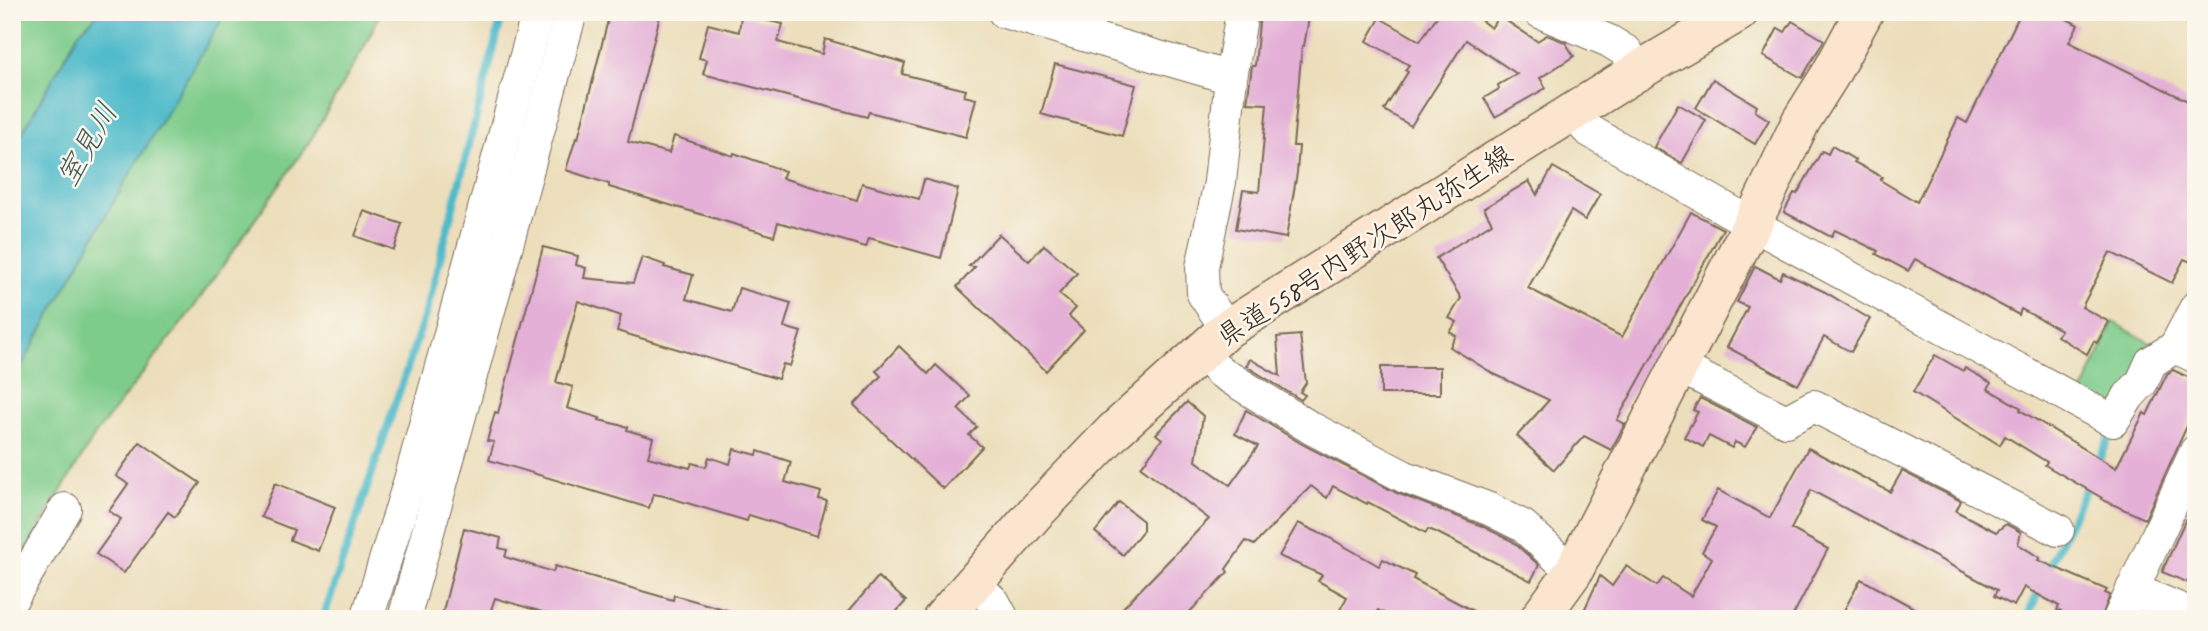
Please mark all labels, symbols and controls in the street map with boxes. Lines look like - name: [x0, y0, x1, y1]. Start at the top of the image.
- water label: 室見川: [48, 96, 126, 192]
- street label: 県道558号内野次郎丸弥生線: [1210, 137, 1519, 354]

